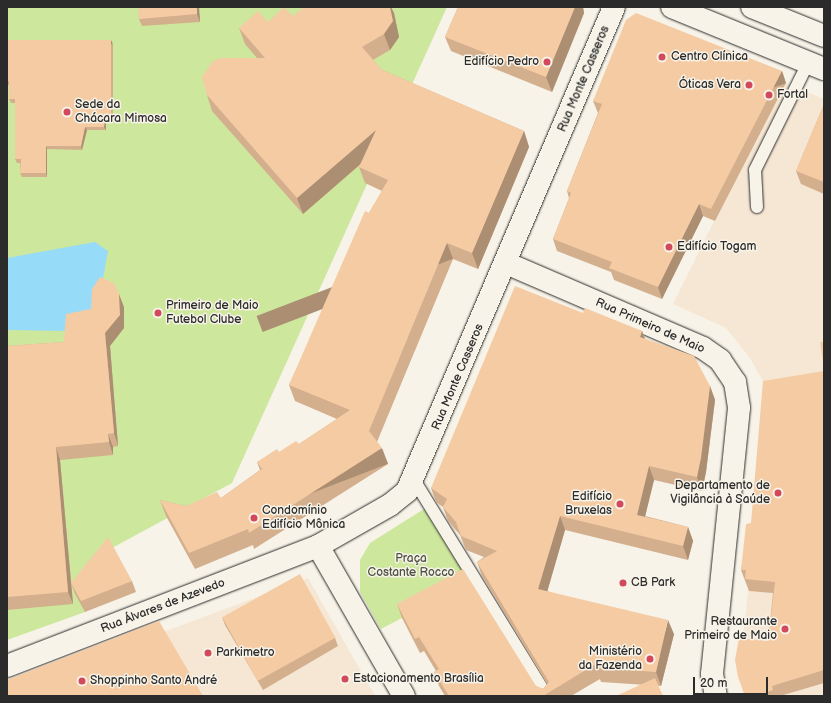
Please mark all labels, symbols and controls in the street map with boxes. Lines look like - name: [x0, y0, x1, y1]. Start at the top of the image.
- street label: Rua Monte Casseros: [555, 24, 613, 134]
- place label: Centro Clínica: [671, 50, 748, 64]
- marker: Centro Clínica: [656, 51, 668, 63]
- place label: Edifício Pedro: [464, 55, 539, 69]
- marker: Edifício Pedro: [542, 57, 552, 67]
- place label: Óticas Vera: [678, 78, 741, 92]
- marker: Óticas Vera: [744, 80, 754, 90]
- place label: Fortal: [777, 88, 808, 102]
- marker: Fortal: [764, 90, 774, 100]
- place label: Sede da Chácara Mimosa: [75, 98, 167, 126]
- marker: Sede da Chácara Mimosa: [62, 107, 72, 117]
- place label: Edifício Togam: [677, 240, 757, 254]
- marker: Edifício Togam: [664, 242, 674, 252]
- street label: Rua Primeiro de Maio: [593, 295, 707, 357]
- place label: Primeiro de Maio Futebol Clube: [166, 299, 259, 327]
- marker: Primeiro de Maio Futebol Clube: [153, 308, 163, 318]
- street label: Rua Monte Casseros: [429, 322, 487, 432]
- place label: Departamento de Vigilância à Saúde: [670, 479, 770, 507]
- marker: Departamento de Vigilância à Saúde: [773, 488, 783, 498]
- place label: Edifício Bruxelas: [565, 490, 612, 518]
- marker: Edifício Bruxelas: [615, 499, 625, 509]
- place label: Condomínio Edifício Mônica: [262, 504, 345, 532]
- marker: Condomínio Edifício Mônica: [249, 513, 259, 523]
- park label: Praça Costante Rocco: [368, 552, 454, 580]
- street label: Rua Álvares de Azevedo: [99, 576, 227, 636]
- place label: CB Park: [631, 576, 675, 590]
- marker: CB Park: [618, 578, 628, 588]
- place label: Restaurante Primeiro de Maio: [684, 615, 777, 643]
- marker: Restaurante Primeiro de Maio: [780, 624, 790, 634]
- place label: Ministério da Fazenda: [578, 645, 642, 673]
- place label: Parkimetro: [216, 646, 275, 660]
- marker: Parkimetro: [203, 648, 213, 658]
- marker: Ministério da Fazenda: [645, 654, 655, 664]
- scale bar: [695, 669, 770, 695]
- place label: Estacionamento Brasília: [353, 672, 484, 686]
- place label: Shoppinho Santo André: [90, 674, 217, 688]
- marker: Estacionamento Brasília: [340, 674, 350, 684]
- marker: Shoppinho Santo André: [77, 676, 87, 686]
- text: 20 m: [700, 676, 727, 691]

